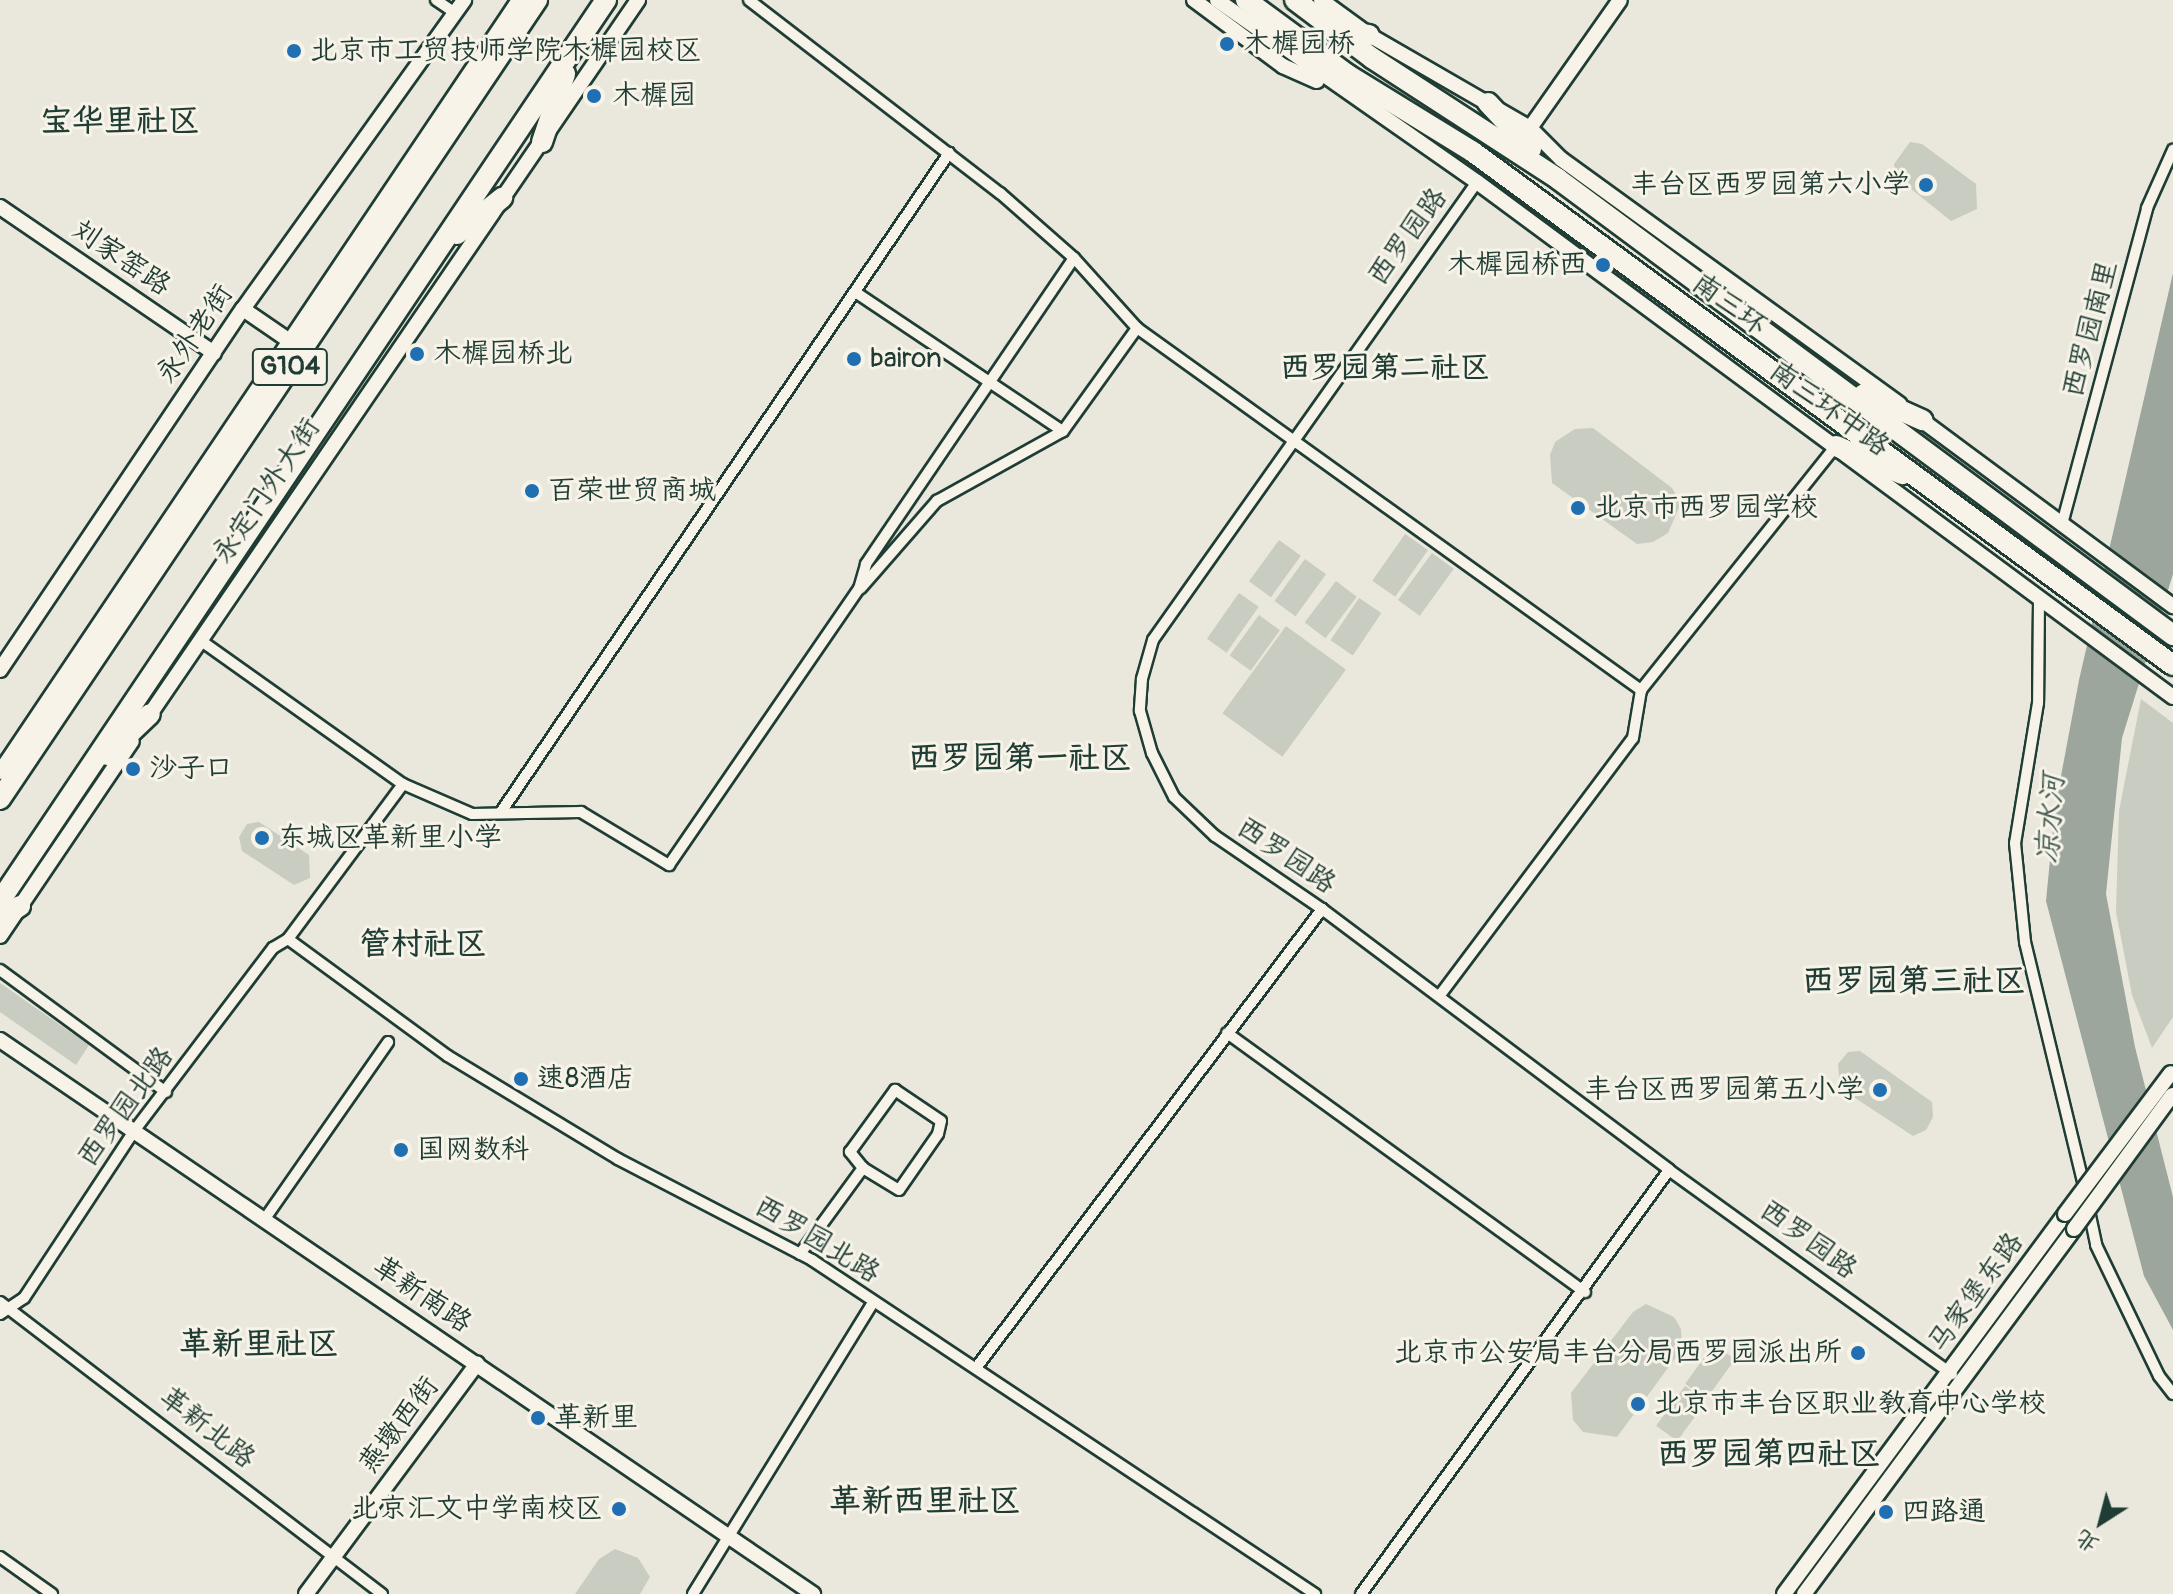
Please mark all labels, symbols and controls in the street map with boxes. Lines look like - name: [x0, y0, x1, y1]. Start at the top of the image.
- place label: 木樨园桥: [1243, 27, 1355, 61]
- place label: 北京市工贸技师学院木樨园校区: [310, 34, 702, 68]
- marker: 木樨园桥: [1218, 35, 1236, 53]
- marker: 北京市工贸技师学院木樨园校区: [285, 42, 303, 60]
- place label: 木樨园: [612, 79, 696, 113]
- marker: 木樨园: [583, 85, 605, 107]
- district label: 宝华里社区: [40, 102, 200, 140]
- place label: 丰台区西罗园第六小学: [1630, 168, 1910, 202]
- marker: 丰台区西罗园第六小学: [1917, 176, 1935, 194]
- street label: 西罗园路: [1361, 182, 1455, 292]
- street label: 刘家窑路: [65, 213, 177, 303]
- place label: 木樨园桥西: [1447, 248, 1587, 282]
- marker: 木樨园桥西: [1594, 256, 1612, 274]
- street label: 西罗园南里: [2057, 257, 2125, 401]
- street label: 南三环: [1685, 267, 1773, 343]
- street label: 永外老街: [150, 278, 240, 390]
- place label: 木樨园桥北: [433, 337, 573, 371]
- place label: bairon: [870, 342, 942, 376]
- road number: G104: [250, 345, 330, 389]
- marker: 木樨园桥北: [408, 345, 426, 363]
- marker: bairon: [845, 350, 863, 368]
- district label: 西罗园第二社区: [1280, 350, 1490, 386]
- street label: 南三环中路: [1762, 354, 1896, 464]
- street label: 永定门外大街: [206, 412, 328, 570]
- place label: 百荣世贸商城: [548, 474, 716, 508]
- marker: 百荣世贸商城: [523, 482, 541, 500]
- place label: 北京市西罗园学校: [1594, 491, 1818, 525]
- marker: 北京市西罗园学校: [1569, 499, 1587, 517]
- district label: 西罗园第一社区: [908, 739, 1132, 777]
- place label: 沙子口: [149, 752, 233, 786]
- marker: 沙子口: [124, 760, 142, 778]
- water label: 凉水河: [2030, 773, 2072, 865]
- street label: 西罗园路: [1230, 811, 1342, 901]
- place label: 东城区革新里小学: [278, 821, 502, 855]
- marker: 东城区革新里小学: [253, 829, 271, 847]
- district label: 管村社区: [359, 925, 487, 963]
- district label: 西罗园第三社区: [1802, 962, 2026, 1000]
- street label: 西罗园北路: [71, 1040, 181, 1174]
- place label: 速8酒店: [537, 1062, 635, 1096]
- marker: 速8酒店: [512, 1070, 530, 1088]
- place label: 丰台区西罗园第五小学: [1584, 1073, 1864, 1107]
- marker: 丰台区西罗园第五小学: [1871, 1081, 1889, 1099]
- place label: 国网数科: [417, 1133, 529, 1167]
- marker: 国网数科: [392, 1141, 410, 1159]
- street label: 西罗园北路: [748, 1190, 886, 1290]
- street label: 西罗园路: [1753, 1193, 1863, 1287]
- street label: 马家堡东路: [1921, 1226, 2031, 1360]
- street label: 革新南路: [366, 1250, 478, 1340]
- district label: 革新里社区: [179, 1325, 339, 1363]
- place label: 北京市公安局丰台分局西罗园派出所: [1394, 1336, 1842, 1370]
- marker: 北京市公安局丰台分局西罗园派出所: [1849, 1344, 1867, 1362]
- street label: 燕墩西街: [352, 1370, 446, 1480]
- street label: 革新北路: [153, 1380, 261, 1476]
- place label: 北京市丰台区职业教育中心学校: [1654, 1387, 2046, 1421]
- marker: 北京市丰台区职业教育中心学校: [1629, 1395, 1647, 1413]
- place label: 革新里: [554, 1401, 638, 1435]
- marker: 革新里: [529, 1409, 547, 1427]
- district label: 西罗园第四社区: [1657, 1435, 1881, 1473]
- district label: 革新西里社区: [829, 1482, 1021, 1520]
- north arrow: [2061, 1482, 2141, 1562]
- place label: 北京汇文中学南校区: [351, 1492, 603, 1526]
- place label: 四路通: [1902, 1495, 1986, 1529]
- marker: 北京汇文中学南校区: [610, 1500, 628, 1518]
- marker: 四路通: [1877, 1503, 1895, 1521]
- text: 北: [2070, 1524, 2104, 1559]

